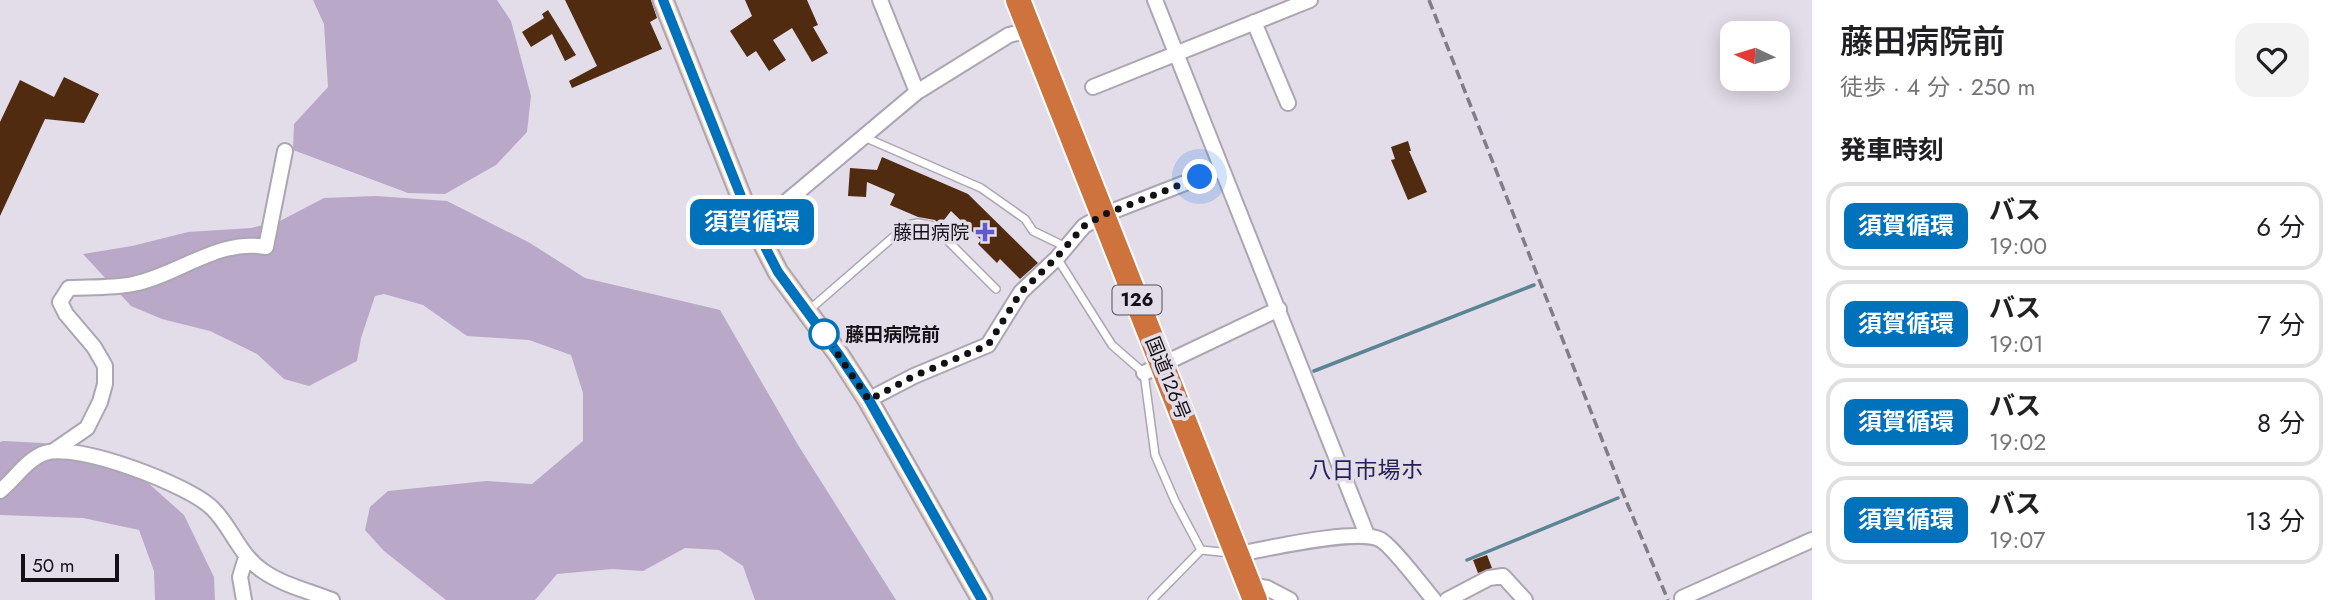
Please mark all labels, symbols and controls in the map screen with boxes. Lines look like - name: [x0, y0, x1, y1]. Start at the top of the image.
- text: 藤田病院前: [1840, 18, 2005, 65]
- north arrow: [1720, 21, 1790, 91]
- map controls: [1720, 21, 1790, 91]
- button: heart: [2235, 23, 2309, 97]
- text: 徒歩 · 4 分 · 250 m: [1840, 70, 2035, 104]
- text: 発車時刻: [1840, 131, 1944, 169]
- your location: [1182, 159, 1217, 194]
- text: バス: [1989, 191, 2041, 229]
- line badge: 須賀循環: [703, 199, 801, 245]
- text: 須賀循環: [704, 204, 800, 239]
- text: 須賀循環: [1858, 208, 1954, 243]
- text: 6 分: [2256, 208, 2305, 246]
- place label: 藤田病院: [893, 219, 969, 246]
- marker: 藤田病院: [975, 222, 995, 242]
- text: 19:00: [1989, 229, 2047, 263]
- road number: 126: [1112, 286, 1162, 314]
- text: バス: [1989, 289, 2041, 327]
- text: 須賀循環: [1858, 306, 1954, 341]
- text: 7 分: [2258, 306, 2305, 344]
- marker: 藤田病院前: [809, 319, 839, 349]
- place label: 藤田病院前: [845, 321, 940, 348]
- text: 19:01: [1989, 327, 2044, 361]
- street label: 国道126号: [1139, 332, 1197, 424]
- text: バス: [1989, 387, 2041, 425]
- text: 須賀循環: [1858, 404, 1954, 439]
- text: 8 分: [2257, 404, 2305, 442]
- text: 19:02: [1989, 425, 2046, 459]
- district label: 八日市場ホ: [1309, 453, 1424, 487]
- text: バス: [1989, 485, 2041, 523]
- text: 須賀循環: [1858, 502, 1954, 537]
- text: 13 分: [2245, 502, 2305, 540]
- text: 19:07: [1989, 523, 2045, 557]
- scale bar: [21, 551, 119, 583]
- text: 50 m: [32, 552, 75, 579]

